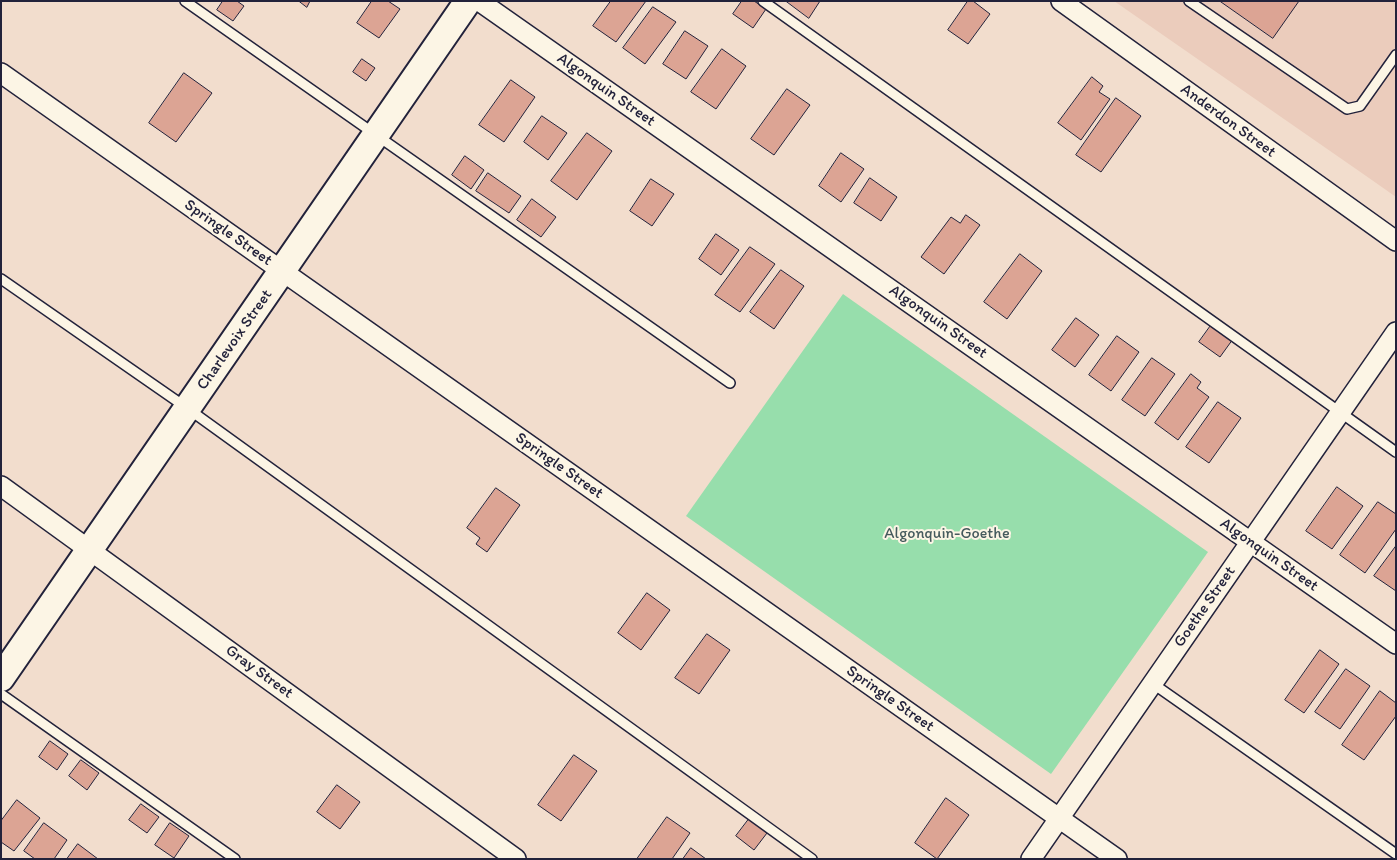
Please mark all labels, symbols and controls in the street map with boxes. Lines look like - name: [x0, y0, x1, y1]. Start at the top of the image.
- street label: Algonquin Street: [553, 49, 659, 131]
- street label: Anderdon Street: [1177, 80, 1279, 162]
- street label: Springle Street: [180, 196, 276, 270]
- street label: Algonquin Street: [885, 281, 991, 363]
- street label: Charlevoix Street: [193, 286, 277, 394]
- street label: Springle Street: [511, 429, 607, 503]
- street label: Algonquin Street: [1216, 514, 1322, 596]
- park label: Algonquin-Goethe: [884, 524, 1010, 544]
- street label: Goethe Street: [1170, 563, 1240, 651]
- street label: Gray Street: [221, 641, 297, 703]
- street label: Springle Street: [842, 662, 938, 736]

